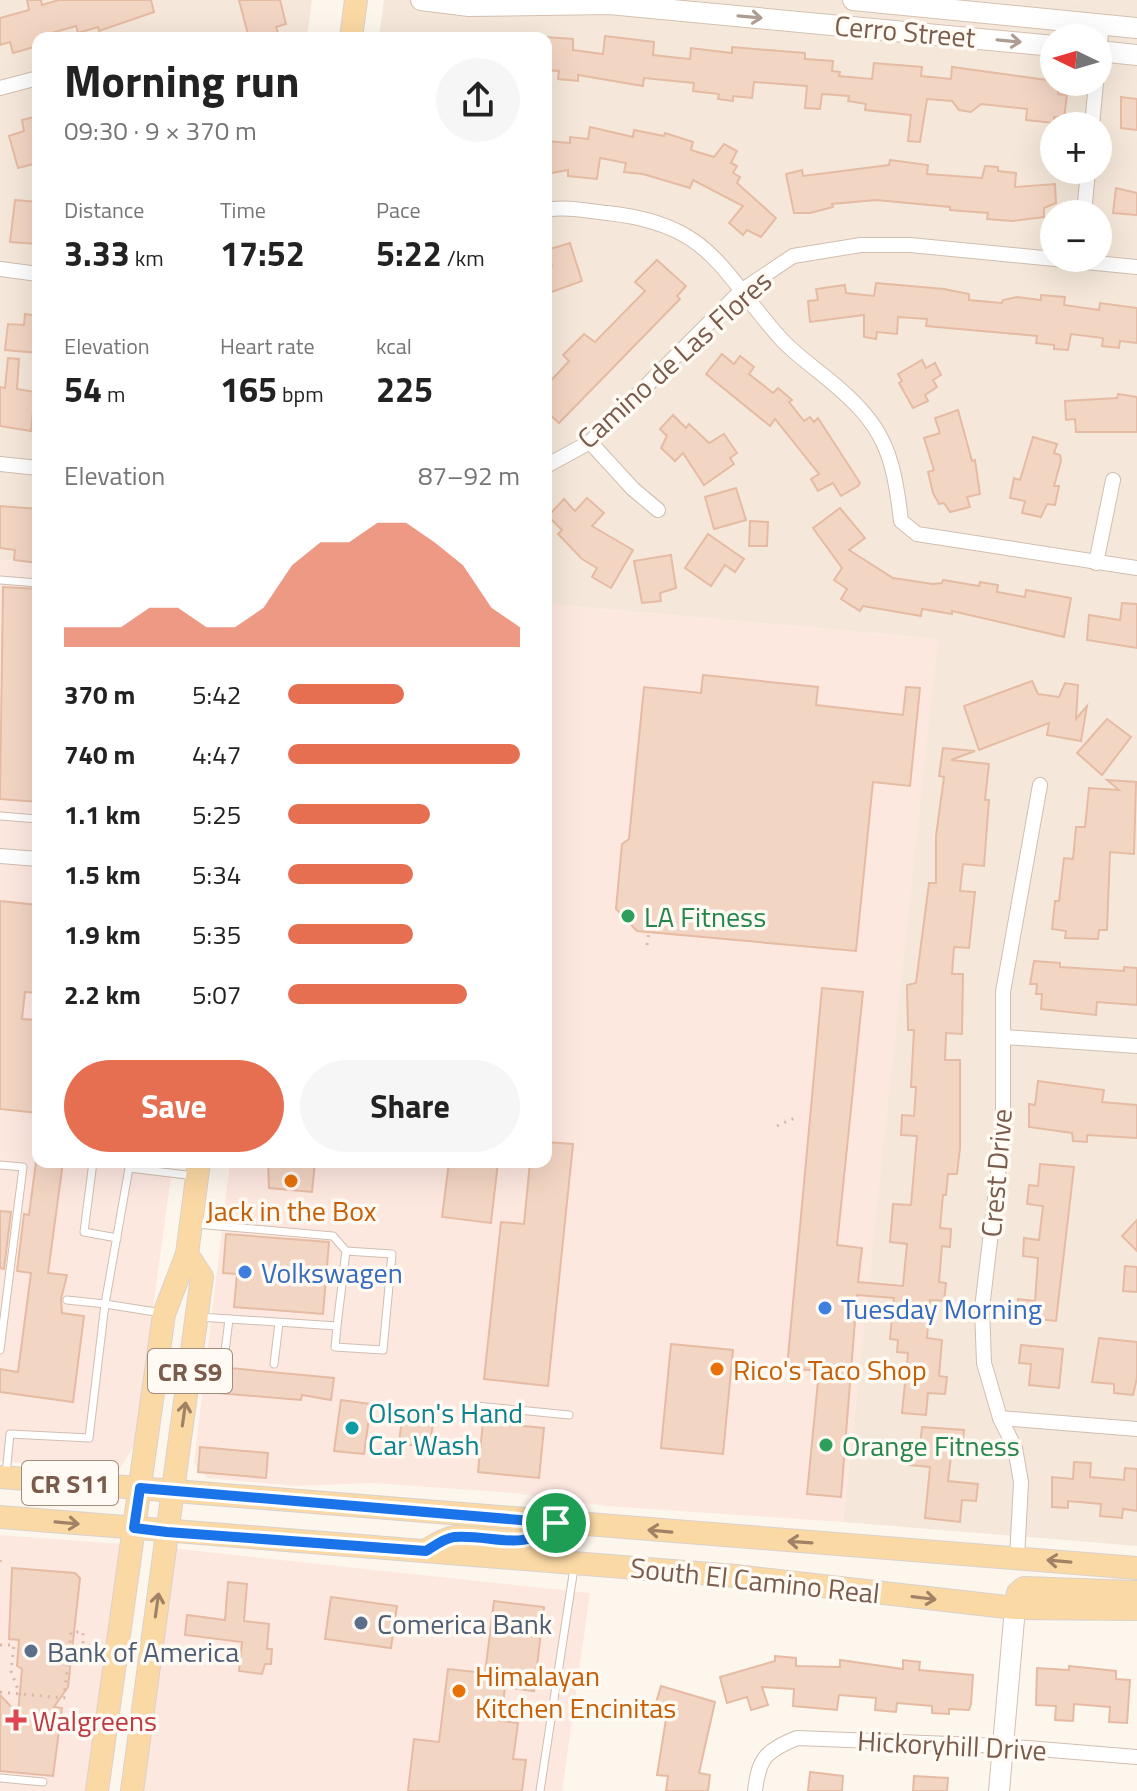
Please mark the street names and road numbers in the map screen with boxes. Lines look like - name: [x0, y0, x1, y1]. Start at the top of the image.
- street label: Cerro Street: [833, 3, 977, 59]
- street label: Camino de Las Flores: [567, 260, 781, 458]
- street label: Crest Drive: [969, 1107, 1023, 1239]
- road number: CR S9: [148, 1349, 232, 1393]
- road number: CR S11: [22, 1461, 118, 1505]
- street label: South El Camino Real: [628, 1546, 882, 1614]
- street label: Hickoryhill Drive: [856, 1719, 1048, 1771]

